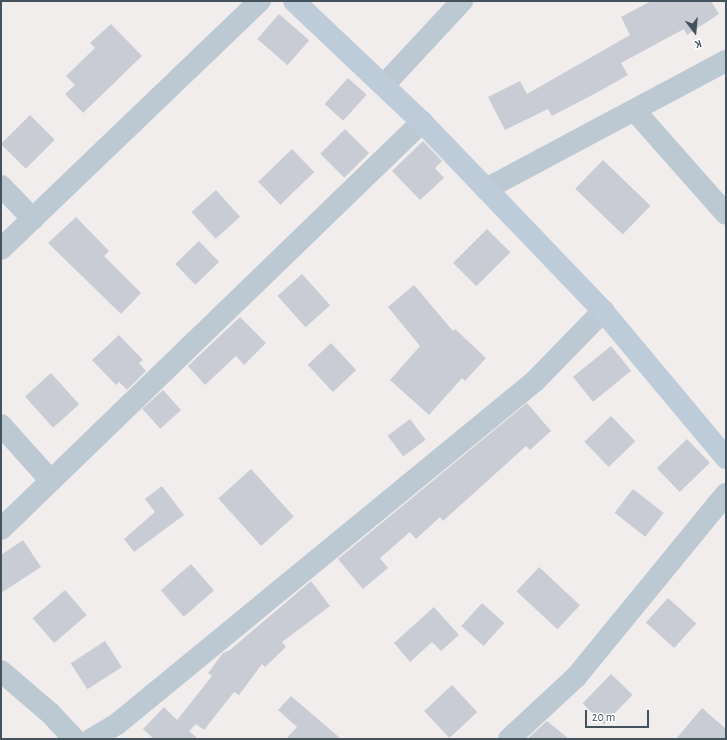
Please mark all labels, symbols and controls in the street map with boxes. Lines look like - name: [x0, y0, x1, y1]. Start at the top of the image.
- north arrow: [675, 12, 715, 52]
- text: K: [694, 38, 703, 50]
- scale bar: [587, 702, 651, 728]
- text: 20 m: [592, 711, 615, 723]

